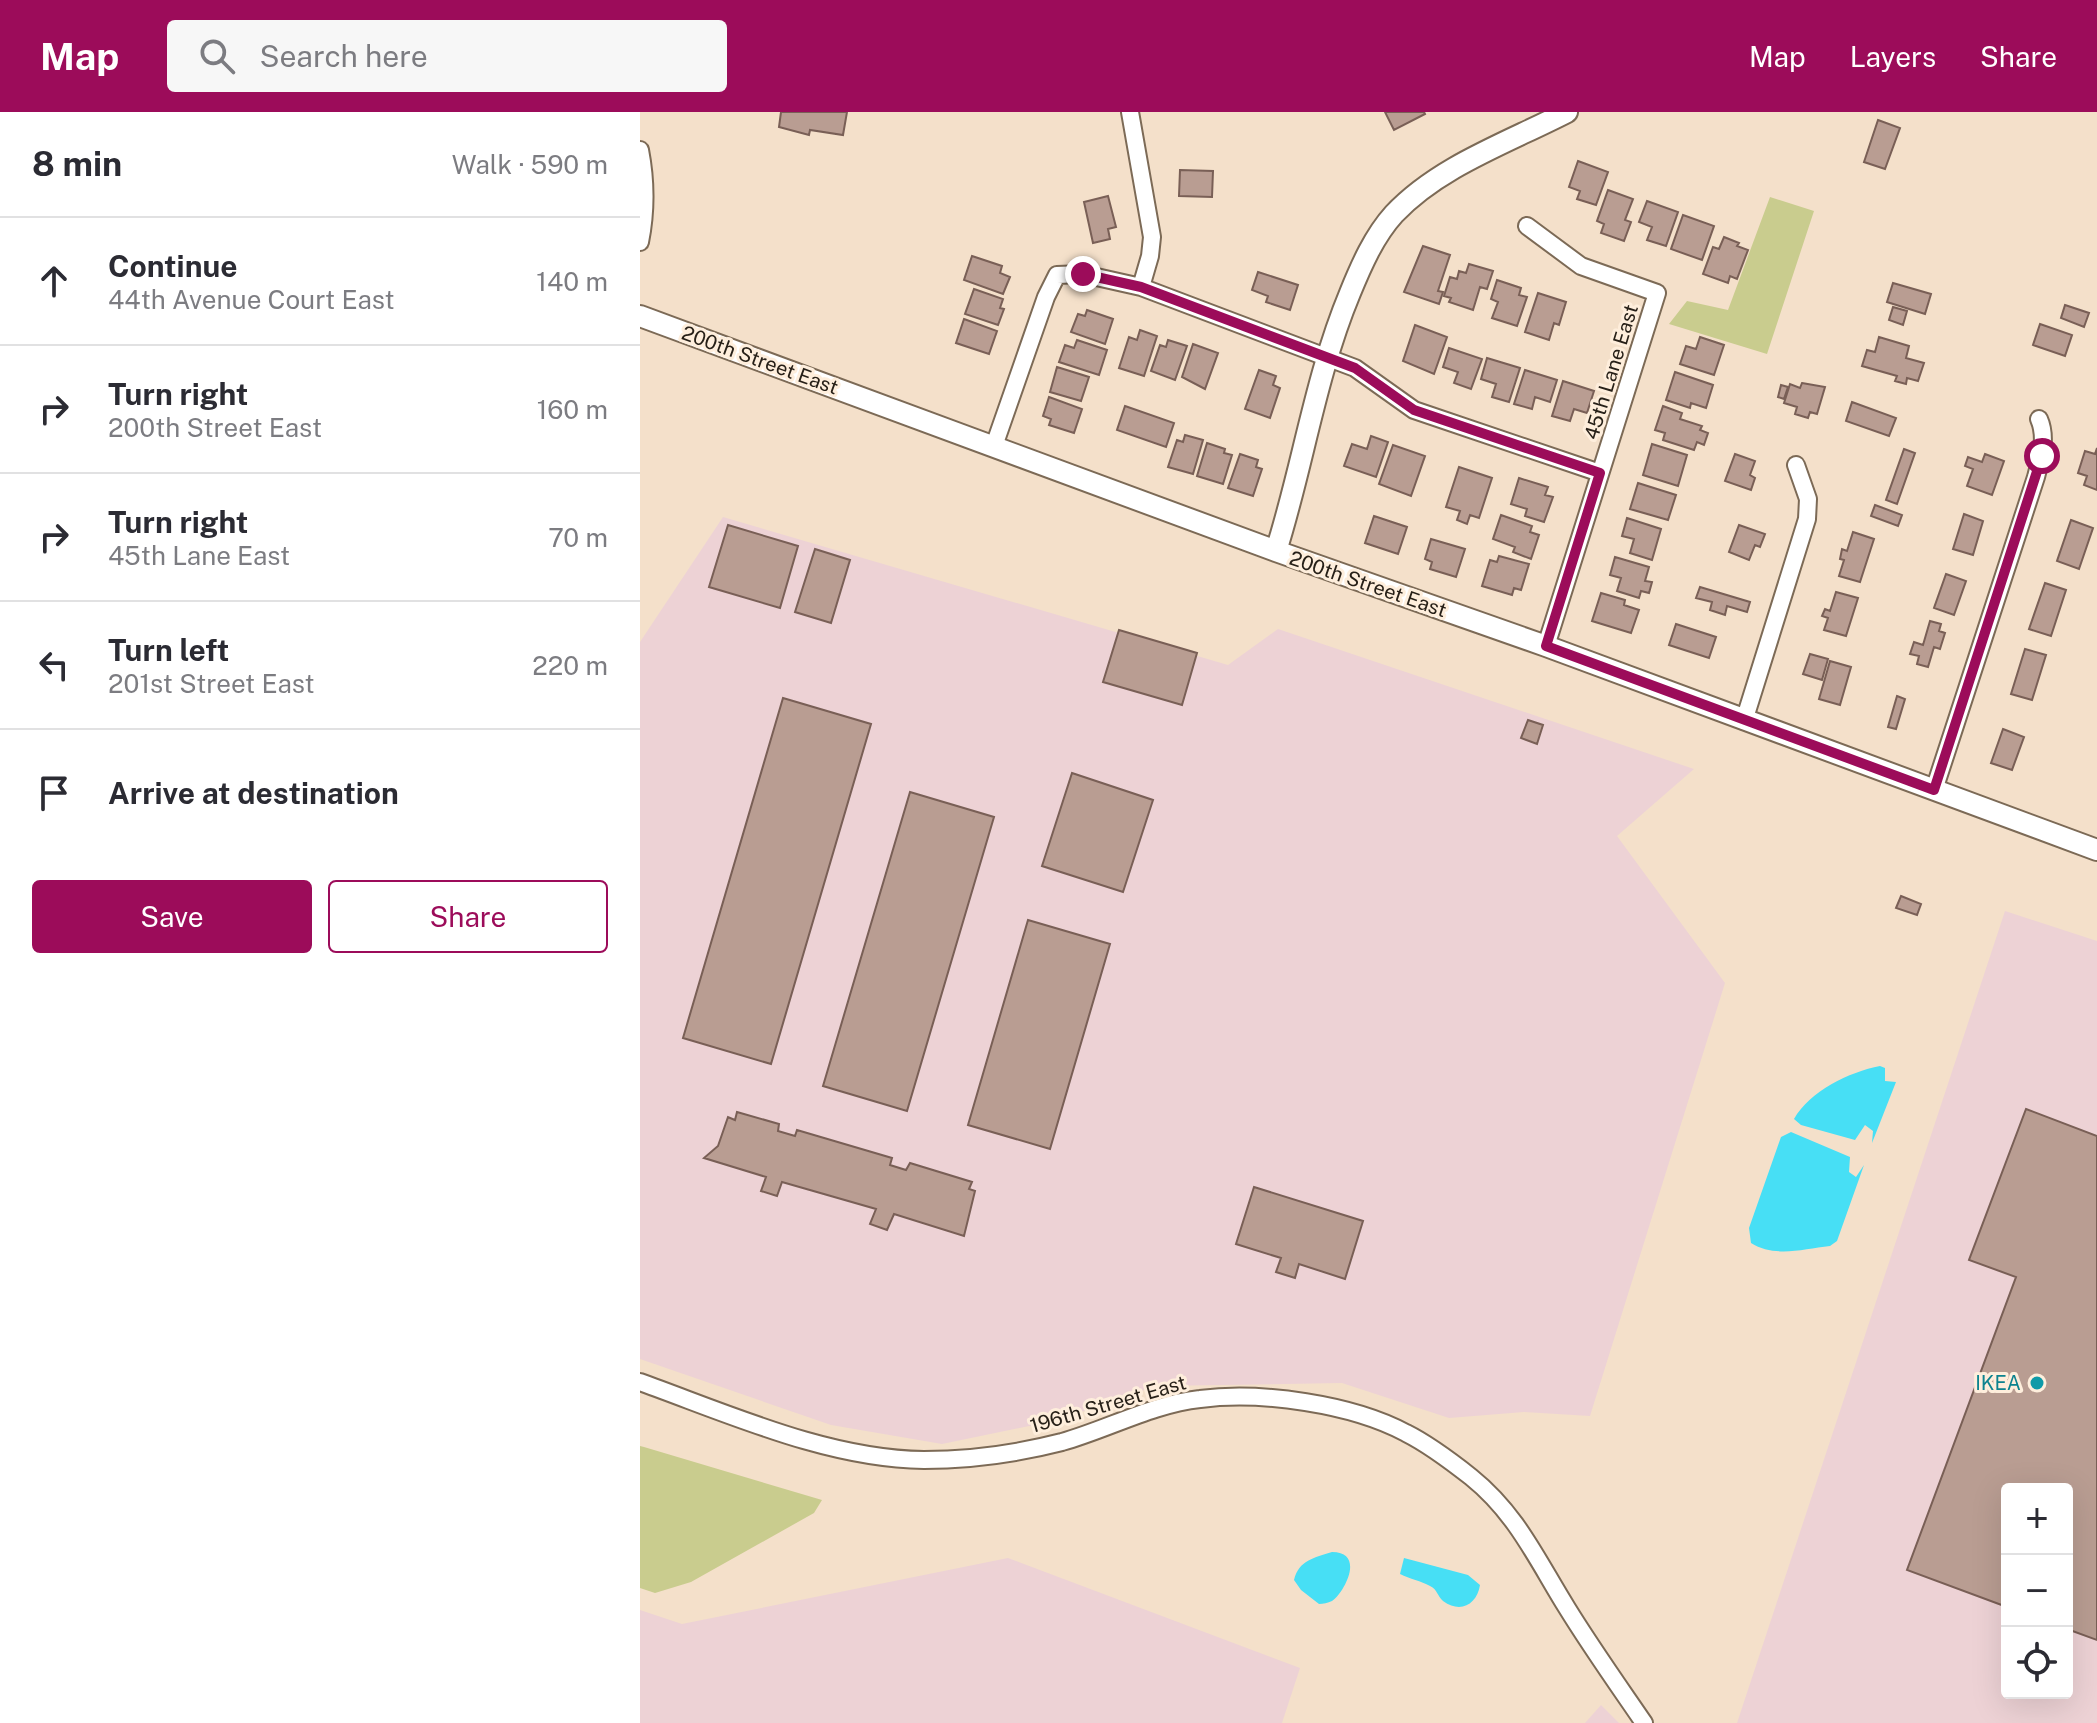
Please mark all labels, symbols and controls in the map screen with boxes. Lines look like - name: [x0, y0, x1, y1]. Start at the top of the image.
- search box: [167, 20, 727, 92]
- text: Map: [40, 34, 119, 79]
- icon: search: [195, 34, 239, 78]
- text: Search here: [259, 38, 428, 74]
- text: Map: [1749, 40, 1806, 73]
- text: Layers: [1850, 40, 1936, 73]
- text: Share: [1980, 40, 2057, 73]
- text: 8 min: [32, 144, 122, 184]
- text: Walk · 590 m: [452, 149, 608, 180]
- text: Continue: [108, 248, 238, 284]
- route end: [1065, 256, 1101, 292]
- icon: ahead: [32, 259, 76, 303]
- text: 140 m: [536, 266, 608, 297]
- text: 44th Avenue Court East: [108, 284, 395, 315]
- street label: 45th Lane East: [1579, 301, 1643, 443]
- street label: 200th Street East: [679, 321, 841, 399]
- text: Turn right: [108, 376, 248, 412]
- icon: right: [32, 387, 76, 431]
- text: 160 m: [537, 394, 608, 425]
- text: 200th Street East: [108, 412, 322, 443]
- route start: [2024, 438, 2060, 474]
- text: Turn right: [108, 504, 248, 540]
- icon: right: [32, 515, 76, 559]
- text: 70 m: [548, 522, 608, 553]
- text: 45th Lane East: [108, 540, 290, 571]
- street label: 200th Street East: [1286, 546, 1450, 622]
- text: Turn left: [108, 632, 229, 668]
- icon: left: [32, 643, 76, 687]
- text: 220 m: [532, 650, 608, 681]
- text: 201st Street East: [108, 668, 315, 699]
- icon: arrive: [32, 771, 76, 815]
- text: Arrive at destination: [108, 775, 399, 811]
- button: Save: [32, 880, 312, 953]
- button: Share: [328, 880, 608, 953]
- street label: 196th Street East: [1027, 1370, 1189, 1438]
- place label: IKEA: [1975, 1371, 2021, 1395]
- marker: IKEA: [2028, 1374, 2046, 1392]
- map controls: [2001, 1483, 2073, 1699]
- button: +: [2001, 1483, 2073, 1555]
- button: −: [2001, 1555, 2073, 1627]
- button: locate: [2001, 1627, 2073, 1699]

